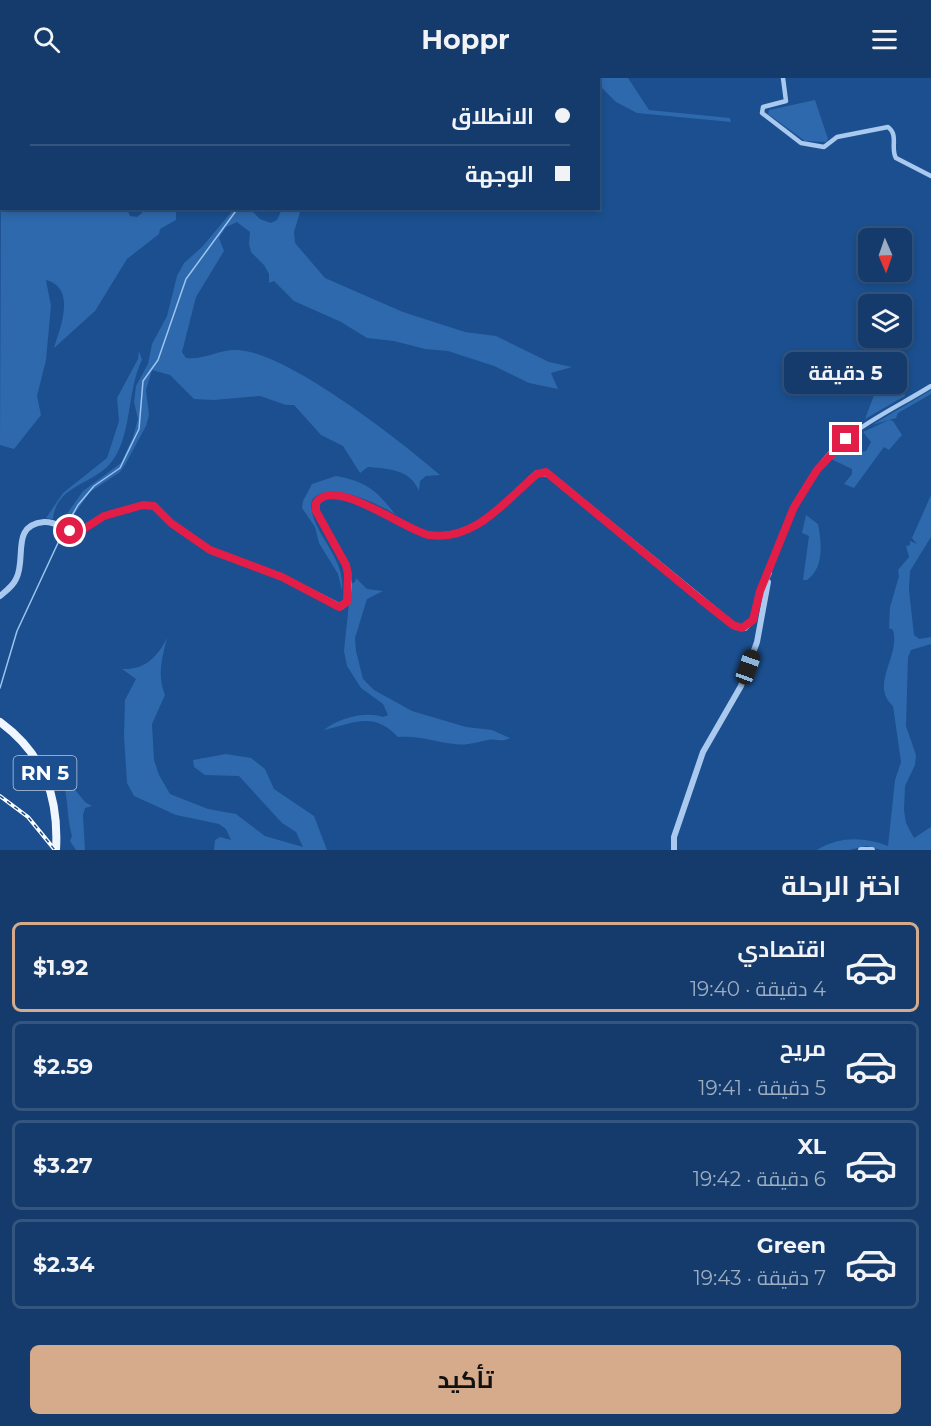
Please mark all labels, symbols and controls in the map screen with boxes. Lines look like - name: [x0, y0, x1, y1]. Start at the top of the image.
- icon: search: [30, 23, 63, 56]
- text: Hoppr: [421, 23, 510, 56]
- icon: menu: [868, 23, 901, 56]
- text: الانطلاق: [451, 103, 534, 130]
- text: الوجهة: [465, 161, 534, 188]
- north arrow: [858, 228, 912, 282]
- map controls: [858, 228, 912, 348]
- button: layers: [858, 294, 912, 348]
- callout: 5 دقيقة: [784, 352, 908, 394]
- text: 5 دقيقة: [808, 361, 883, 385]
- route end: [832, 425, 859, 452]
- route start: [56, 517, 83, 544]
- car: [733, 647, 763, 687]
- road number: RN 5: [14, 756, 76, 790]
- text: اختر الرحلة: [781, 869, 901, 902]
- text: اقتصادي: [737, 936, 826, 963]
- icon: car: [844, 940, 898, 994]
- text: $1.92: [33, 954, 88, 981]
- text: 4 دقيقة · 19:40: [690, 977, 826, 1001]
- text: مريح: [780, 1035, 826, 1062]
- icon: car: [844, 1039, 898, 1093]
- text: $2.59: [33, 1053, 93, 1080]
- text: 5 دقيقة · 19:41: [698, 1076, 826, 1100]
- text: XL: [797, 1133, 826, 1160]
- icon: car: [844, 1138, 898, 1192]
- text: $3.27: [33, 1152, 93, 1179]
- text: 6 دقيقة · 19:42: [693, 1167, 826, 1191]
- text: Green: [757, 1232, 826, 1259]
- icon: car: [844, 1237, 898, 1291]
- text: $2.34: [33, 1251, 94, 1278]
- text: 7 دقيقة · 19:43: [694, 1266, 826, 1290]
- button: تأكيد: [30, 1345, 901, 1414]

